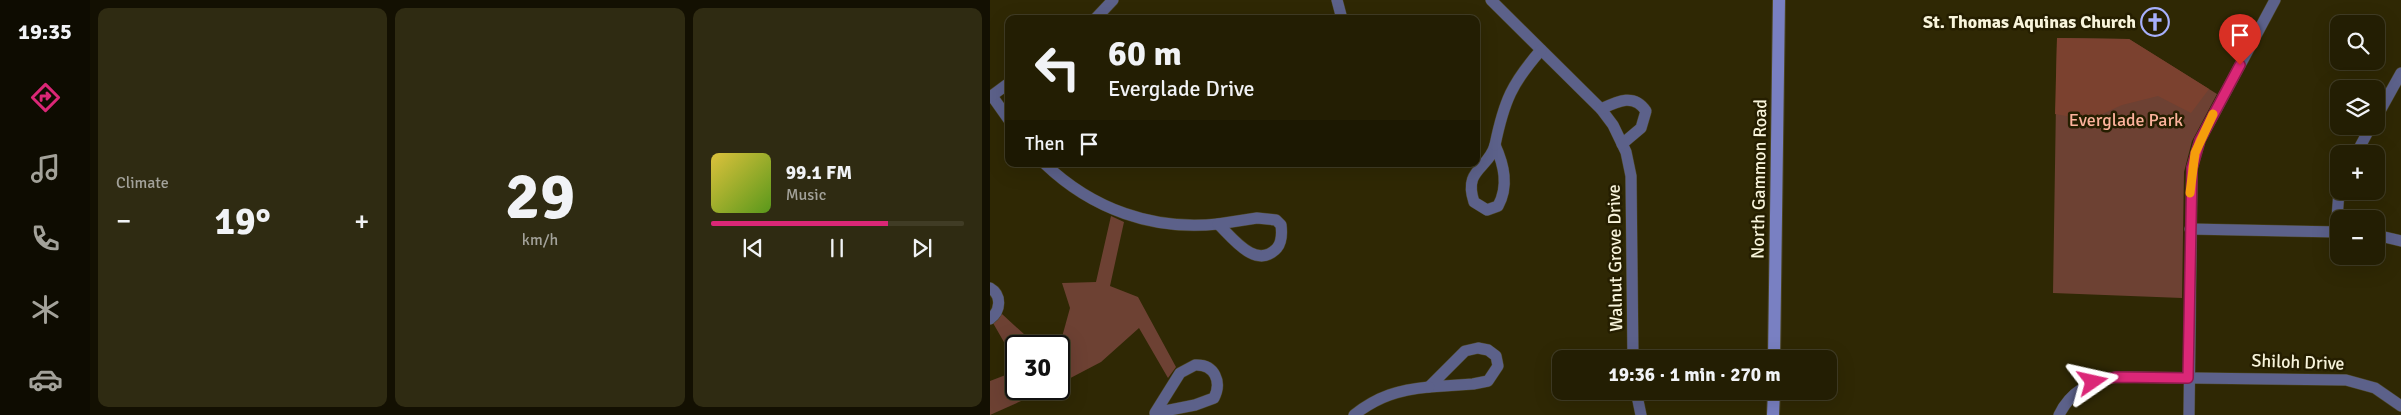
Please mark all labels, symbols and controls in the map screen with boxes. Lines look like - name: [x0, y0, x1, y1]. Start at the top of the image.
- church icon: St. Thomas Aquinas Church: [2140, 7, 2170, 37]
- place label: St. Thomas Aquinas Church: [1923, 11, 2136, 33]
- pin: [2219, 14, 2261, 65]
- map controls: [2330, 15, 2385, 265]
- button: search: [2330, 15, 2385, 70]
- text: 19:35: [18, 18, 72, 45]
- icon: arrive: [2226, 21, 2254, 49]
- text: 60 m: [1108, 32, 1182, 75]
- icon: left: [1025, 35, 1090, 100]
- text: Everglade Drive: [1108, 75, 1255, 102]
- icon: directions: [28, 80, 63, 115]
- button: layers: [2330, 80, 2385, 135]
- street label: North Gammon Road: [1747, 99, 1771, 259]
- park label: Everglade Park: [2069, 109, 2183, 131]
- icon: arrive: [1075, 130, 1103, 158]
- text: Then: [1025, 132, 1065, 156]
- button: +: [2330, 145, 2385, 200]
- icon: music: [28, 151, 63, 186]
- text: 29: [505, 157, 575, 237]
- text: 99.1 FM: [786, 161, 852, 185]
- text: Climate: [116, 173, 169, 193]
- street label: Walnut Grove Drive: [1603, 184, 1627, 332]
- text: Music: [786, 185, 826, 205]
- text: 19°: [215, 198, 271, 245]
- text: −: [116, 204, 131, 238]
- text: +: [354, 204, 369, 238]
- button: −: [2330, 210, 2385, 265]
- icon: phone: [28, 221, 63, 256]
- text: km/h: [522, 230, 558, 250]
- icon: previous: [739, 234, 767, 262]
- icon: pause: [823, 234, 851, 262]
- icon: next: [908, 234, 936, 262]
- icon: climate: [28, 292, 63, 327]
- speed limit sign: 30: [1005, 335, 1070, 400]
- street label: Shiloh Drive: [2251, 349, 2345, 375]
- position arrow: [2066, 355, 2118, 407]
- icon: car: [28, 362, 63, 397]
- text: 19:36 · 1 min · 270 m: [1608, 363, 1781, 387]

